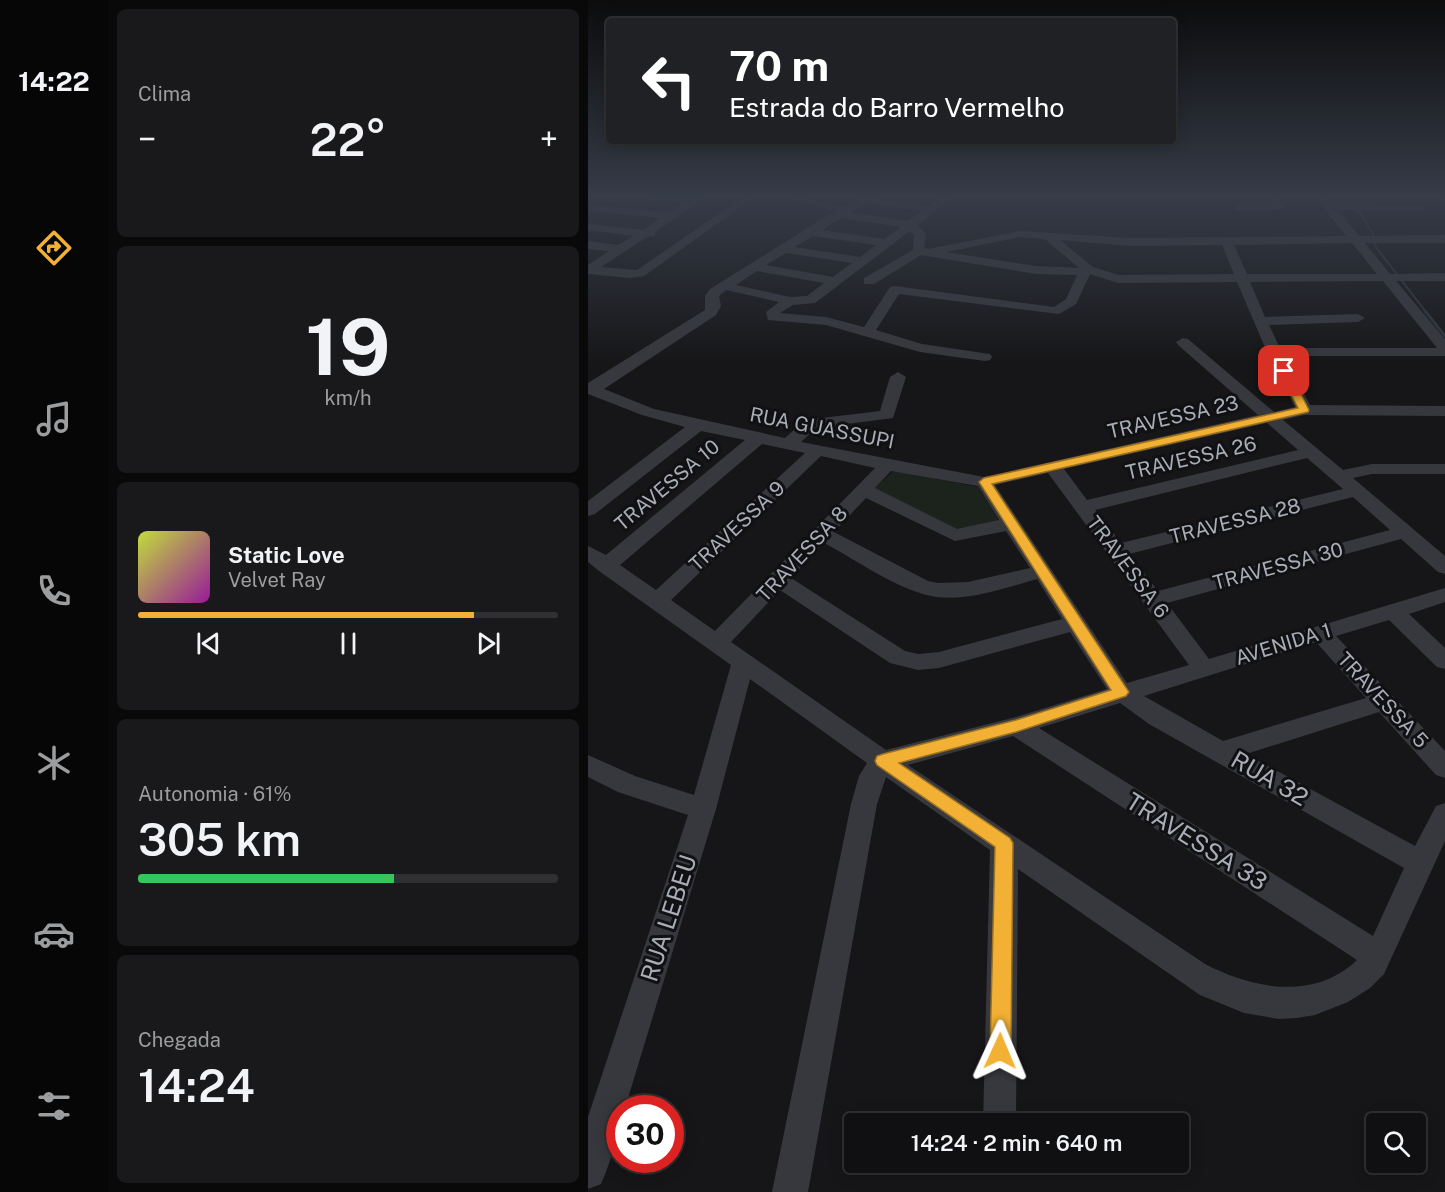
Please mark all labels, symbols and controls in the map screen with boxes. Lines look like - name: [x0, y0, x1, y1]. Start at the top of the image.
- text: 70 m: [729, 41, 829, 90]
- icon: left: [630, 42, 708, 120]
- text: 14:22: [18, 65, 90, 97]
- text: Clima: [138, 82, 191, 106]
- text: Estrada do Barro Vermelho: [729, 91, 1065, 123]
- text: 22°: [310, 113, 386, 166]
- text: −: [138, 120, 156, 158]
- text: +: [540, 120, 558, 158]
- icon: directions: [33, 227, 75, 269]
- text: 19: [306, 301, 390, 393]
- pin: [1258, 345, 1309, 396]
- icon: arrive: [1267, 354, 1300, 387]
- text: km/h: [324, 386, 372, 410]
- street label: TRAVESSA 23: [1105, 390, 1241, 444]
- icon: music: [33, 398, 75, 440]
- street label: RUA GUASSUPI: [748, 402, 896, 454]
- street label: TRAVESSA 26: [1123, 431, 1259, 485]
- street label: TRAVESSA 10: [610, 434, 724, 536]
- street label: TRAVESSA 9: [684, 476, 790, 576]
- street label: TRAVESSA 28: [1167, 493, 1303, 549]
- street label: TRAVESSA 8: [752, 501, 852, 607]
- street label: TRAVESSA 6: [1082, 511, 1174, 623]
- street label: TRAVESSA 30: [1210, 537, 1346, 595]
- text: Static Love: [228, 542, 345, 568]
- text: Velvet Ray: [228, 568, 326, 592]
- icon: phone: [33, 570, 75, 612]
- street label: AVENIDA 1: [1232, 618, 1334, 670]
- icon: previous: [192, 627, 225, 660]
- icon: pause: [332, 627, 365, 660]
- icon: next: [472, 627, 505, 660]
- street label: TRAVESSA 5: [1333, 647, 1433, 753]
- icon: climate: [33, 742, 75, 784]
- street label: RUA 32: [1227, 745, 1313, 811]
- text: Autonomia · 61%: [138, 782, 291, 806]
- street label: TRAVESSA 33: [1121, 787, 1273, 895]
- text: 305 km: [138, 813, 301, 866]
- street label: RUA LEBEU: [634, 851, 702, 985]
- icon: car: [33, 913, 75, 955]
- position arrow: [968, 1019, 1032, 1083]
- text: Chegada: [138, 1028, 221, 1052]
- text: 14:24: [138, 1059, 255, 1112]
- icon: filters: [33, 1085, 75, 1127]
- speed limit sign: 30: [606, 1095, 684, 1173]
- map controls: [1366, 1113, 1426, 1173]
- button: search: [1366, 1113, 1426, 1173]
- text: 14:24 · 2 min · 640 m: [911, 1130, 1122, 1156]

